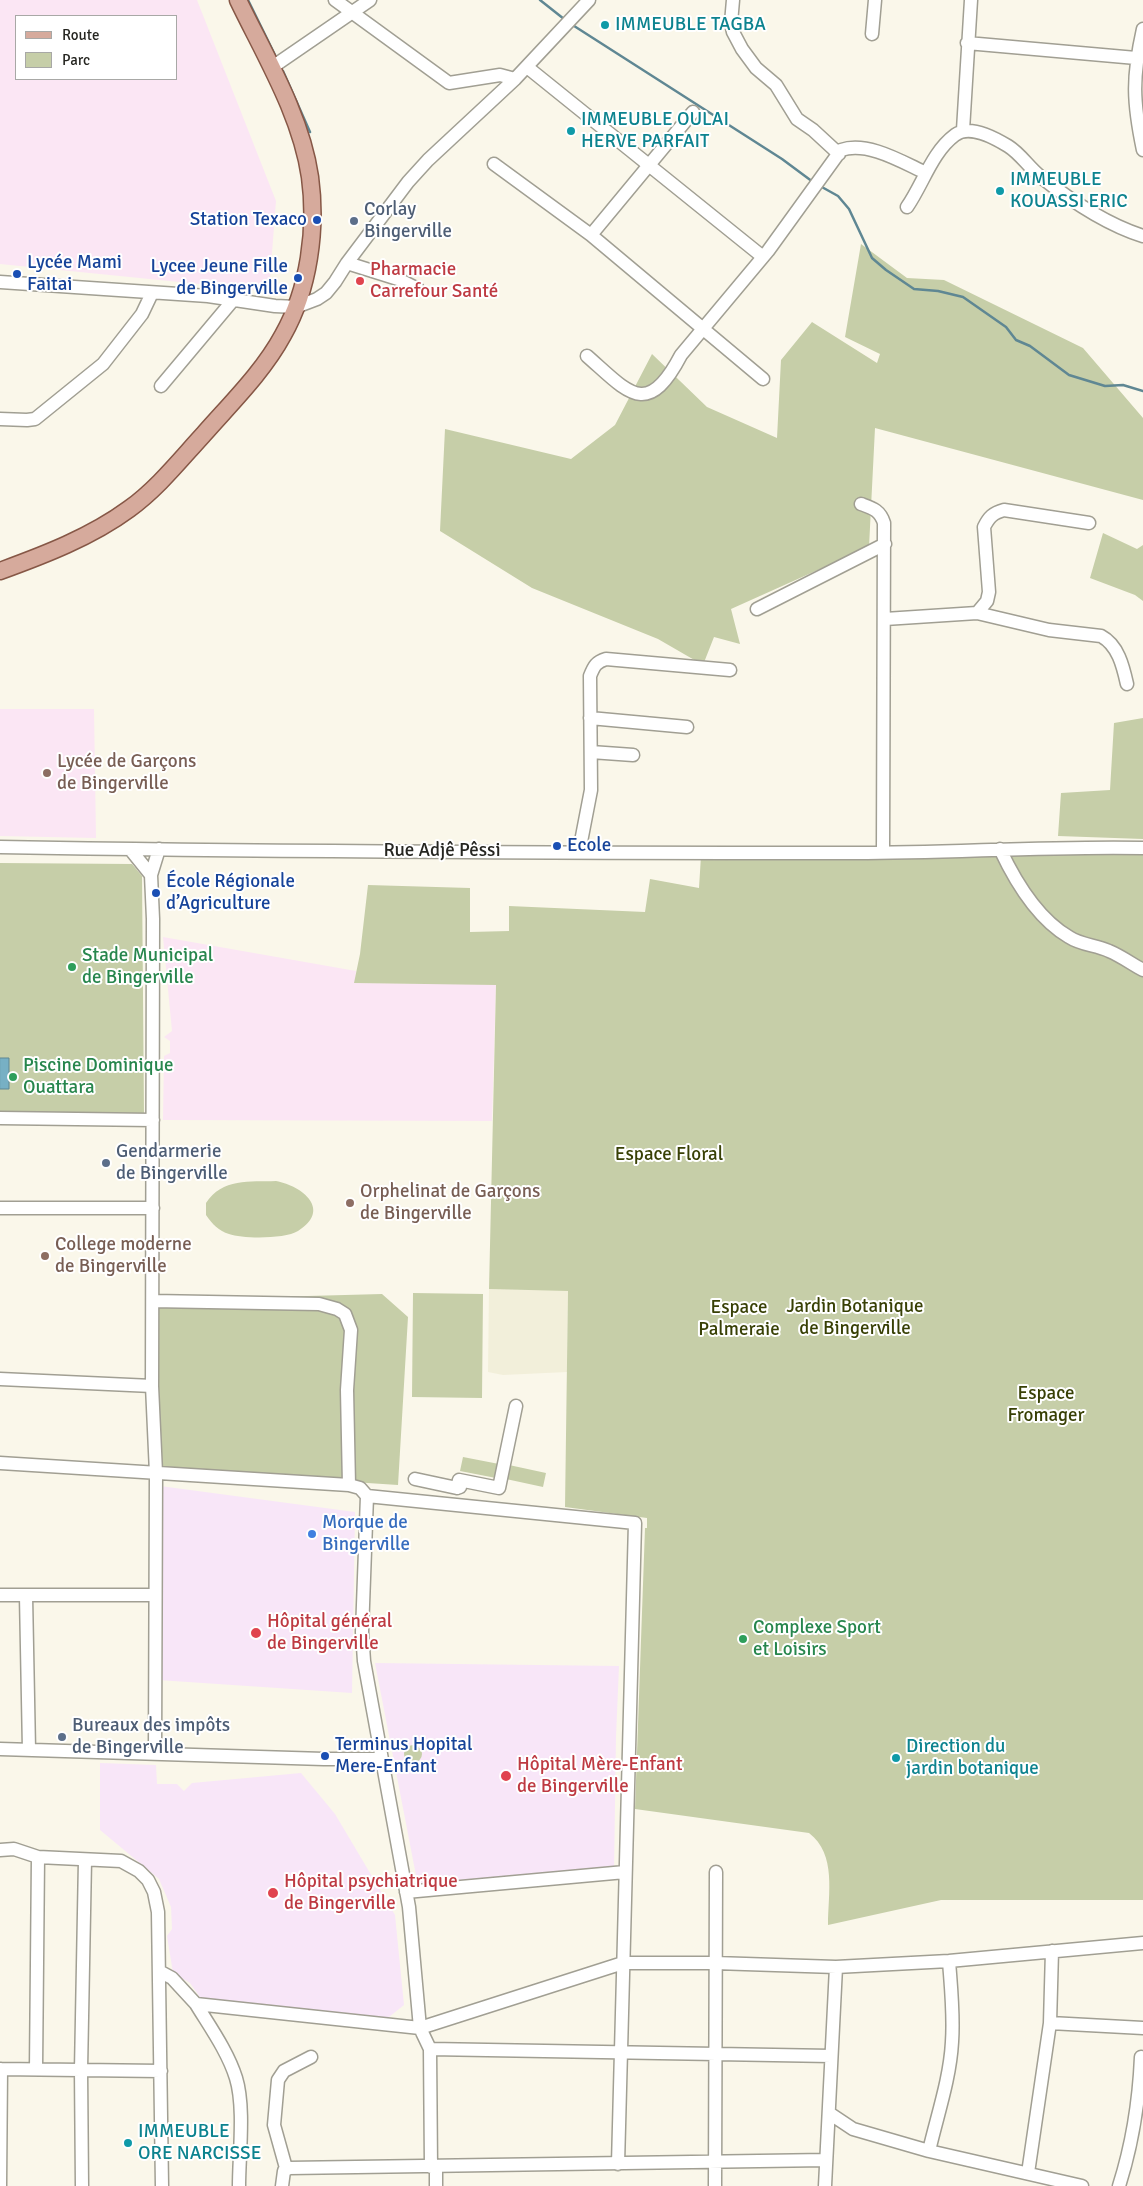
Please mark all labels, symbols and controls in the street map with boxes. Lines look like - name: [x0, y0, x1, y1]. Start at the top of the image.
- place label: IMMEUBLE TAGBA: [615, 14, 766, 36]
- legend: [15, 15, 178, 80]
- marker: IMMEUBLE TAGBA: [599, 19, 611, 31]
- text: Route: [62, 26, 99, 44]
- text: Parc: [62, 51, 90, 69]
- place label: IMMEUBLE OULAI HERVE PARFAIT: [581, 109, 729, 153]
- marker: IMMEUBLE OULAI HERVE PARFAIT: [565, 125, 577, 137]
- place label: IMMEUBLE KOUASSI ERIC: [1010, 169, 1128, 213]
- marker: IMMEUBLE KOUASSI ERIC: [994, 185, 1006, 197]
- place label: Corlay Bingerville: [364, 199, 452, 243]
- place label: Station Texaco: [190, 209, 307, 231]
- marker: Station Texaco: [311, 214, 323, 226]
- marker: Corlay Bingerville: [348, 215, 360, 227]
- place label: Lycée Mami Faitai: [27, 252, 122, 296]
- place label: Lycee Jeune Fille de Bingerville: [150, 256, 288, 300]
- place label: Pharmacie Carrefour Santé: [370, 259, 498, 303]
- marker: Lycée Mami Faitai: [11, 268, 23, 280]
- marker: Lycee Jeune Fille de Bingerville: [292, 272, 304, 284]
- marker: Pharmacie Carrefour Santé: [354, 275, 366, 287]
- place label: Lycée de Garçons de Bingerville: [57, 751, 196, 795]
- marker: Lycée de Garçons de Bingerville: [41, 767, 53, 779]
- place label: Ecole: [567, 835, 611, 857]
- street label: Rue Adjê Pêssi: [383, 840, 501, 862]
- marker: Ecole: [551, 840, 563, 852]
- place label: École Régionale d’Agriculture: [166, 871, 295, 915]
- marker: École Régionale d’Agriculture: [150, 887, 162, 899]
- place label: Stade Municipal de Bingerville: [82, 945, 213, 989]
- marker: Stade Municipal de Bingerville: [66, 961, 78, 973]
- place label: Piscine Dominique Ouattara: [23, 1055, 173, 1099]
- marker: Piscine Dominique Ouattara: [7, 1071, 19, 1083]
- place label: Gendarmerie de Bingerville: [116, 1141, 228, 1185]
- park label: Espace Floral: [615, 1144, 723, 1166]
- marker: Gendarmerie de Bingerville: [100, 1157, 112, 1169]
- place label: Orphelinat de Garçons de Bingerville: [360, 1181, 540, 1225]
- marker: Orphelinat de Garçons de Bingerville: [344, 1197, 356, 1209]
- place label: College moderne de Bingerville: [55, 1234, 192, 1278]
- marker: College moderne de Bingerville: [39, 1250, 51, 1262]
- park label: Jardin Botanique de Bingerville: [786, 1296, 924, 1340]
- park label: Espace Palmeraie: [698, 1297, 780, 1341]
- park label: Espace Fromager: [1007, 1383, 1085, 1427]
- place label: Morque de Bingerville: [322, 1512, 410, 1556]
- marker: Morque de Bingerville: [306, 1528, 318, 1540]
- place label: Hôpital général de Bingerville: [267, 1611, 392, 1655]
- place label: Complexe Sport et Loisirs: [753, 1617, 881, 1661]
- marker: Hôpital général de Bingerville: [249, 1626, 263, 1640]
- marker: Complexe Sport et Loisirs: [737, 1633, 749, 1645]
- place label: Bureaux des impôts de Bingerville: [72, 1715, 230, 1759]
- marker: Bureaux des impôts de Bingerville: [56, 1731, 68, 1743]
- place label: Terminus Hopital Mere-Enfant: [335, 1734, 472, 1778]
- place label: Direction du jardin botanique: [906, 1736, 1039, 1780]
- marker: Terminus Hopital Mere-Enfant: [319, 1750, 331, 1762]
- marker: Direction du jardin botanique: [890, 1752, 902, 1764]
- place label: Hôpital Mère-Enfant de Bingerville: [517, 1754, 683, 1798]
- marker: Hôpital Mère-Enfant de Bingerville: [499, 1769, 513, 1783]
- place label: Hôpital psychiatrique de Bingerville: [284, 1871, 458, 1915]
- marker: Hôpital psychiatrique de Bingerville: [266, 1886, 280, 1900]
- place label: IMMEUBLE ORE NARCISSE: [138, 2121, 261, 2165]
- marker: IMMEUBLE ORE NARCISSE: [122, 2137, 134, 2149]

